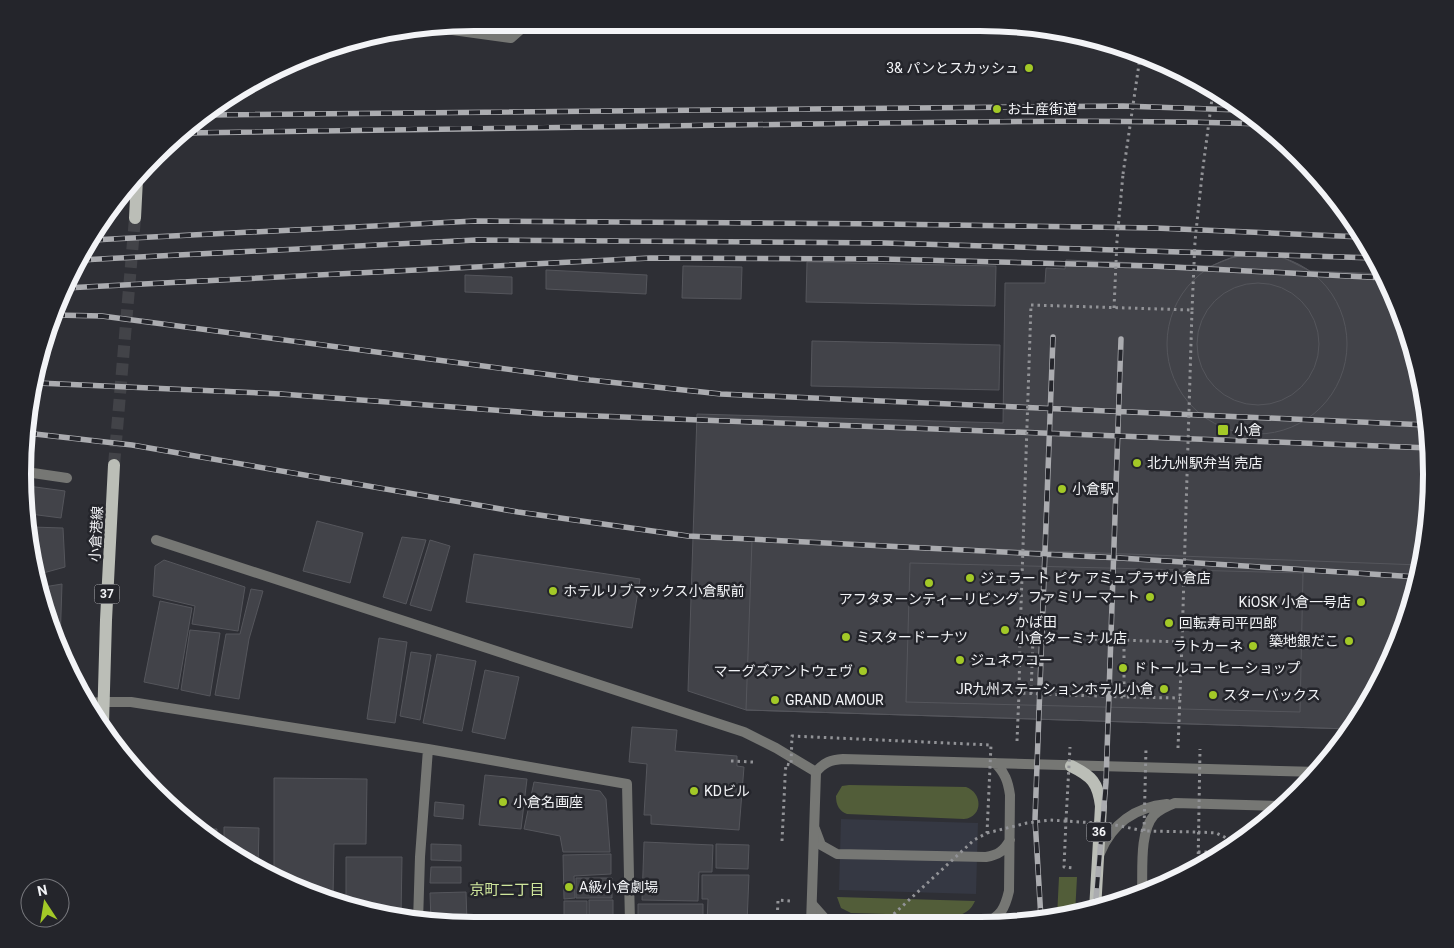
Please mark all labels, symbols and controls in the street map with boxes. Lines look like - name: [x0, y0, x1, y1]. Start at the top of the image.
- place label: 3& パンとスカッシュ: [886, 60, 1019, 76]
- marker: 3& パンとスカッシュ: [1023, 62, 1035, 74]
- place label: お土産街道: [1007, 101, 1077, 117]
- marker: お土産街道: [991, 103, 1003, 115]
- place label: 小倉: [1234, 422, 1262, 438]
- marker: 小倉: [1216, 423, 1230, 437]
- place label: 北九州駅弁当 売店: [1147, 455, 1262, 471]
- marker: 北九州駅弁当 売店: [1131, 457, 1143, 469]
- place label: 小倉駅: [1072, 481, 1114, 497]
- marker: 小倉駅: [1056, 483, 1068, 495]
- street label: 小倉港線: [87, 506, 105, 562]
- place label: ジェラート ピケ アミュプラザ小倉店: [980, 570, 1211, 586]
- marker: ジェラート ピケ アミュプラザ小倉店: [964, 572, 976, 584]
- marker: アフタヌーンティーリビング: [923, 577, 935, 589]
- place label: ホテルリブマックス小倉駅前: [563, 583, 745, 599]
- road number: 37: [94, 584, 120, 604]
- marker: ホテルリブマックス小倉駅前: [547, 585, 559, 597]
- place label: ファミリーマート: [1028, 589, 1140, 605]
- place label: アフタヌーンティーリビング: [839, 591, 1019, 607]
- marker: ファミリーマート: [1144, 591, 1156, 603]
- place label: KiOSK 小倉一号店: [1239, 594, 1351, 610]
- marker: KiOSK 小倉一号店: [1355, 596, 1367, 608]
- place label: かば田 小倉ターミナル店: [1015, 614, 1127, 646]
- place label: 回転寿司平四郎: [1179, 615, 1277, 631]
- marker: 回転寿司平四郎: [1163, 617, 1175, 629]
- marker: かば田 小倉ターミナル店: [999, 624, 1011, 636]
- place label: ミスタードーナツ: [856, 629, 968, 645]
- marker: ミスタードーナツ: [840, 631, 852, 643]
- place label: 築地銀だこ: [1269, 633, 1339, 649]
- marker: 築地銀だこ: [1343, 635, 1355, 647]
- place label: ラトカーネ: [1173, 638, 1243, 654]
- marker: ラトカーネ: [1247, 640, 1259, 652]
- place label: ジュネワコー: [970, 652, 1053, 668]
- marker: ジュネワコー: [954, 654, 966, 666]
- place label: ドトールコーヒーショップ: [1133, 660, 1300, 676]
- marker: ドトールコーヒーショップ: [1117, 662, 1129, 674]
- place label: マーグズアントウェヴ: [714, 663, 853, 679]
- marker: マーグズアントウェヴ: [857, 665, 869, 677]
- place label: JR九州ステーションホテル小倉: [956, 681, 1154, 697]
- marker: JR九州ステーションホテル小倉: [1158, 683, 1170, 695]
- place label: スターバックス: [1223, 687, 1320, 703]
- marker: スターバックス: [1207, 689, 1219, 701]
- place label: GRAND AMOUR: [785, 692, 884, 708]
- marker: GRAND AMOUR: [769, 694, 781, 706]
- place label: KDビル: [704, 783, 750, 799]
- marker: KDビル: [688, 785, 700, 797]
- place label: 小倉名画座: [513, 794, 583, 810]
- marker: 小倉名画座: [497, 796, 509, 808]
- road number: 36: [1086, 822, 1112, 842]
- north arrow: [20, 878, 70, 928]
- place label: A級小倉劇場: [579, 879, 658, 895]
- text: N: [36, 881, 49, 899]
- district label: 京町二丁目: [469, 881, 545, 899]
- marker: A級小倉劇場: [563, 881, 575, 893]

